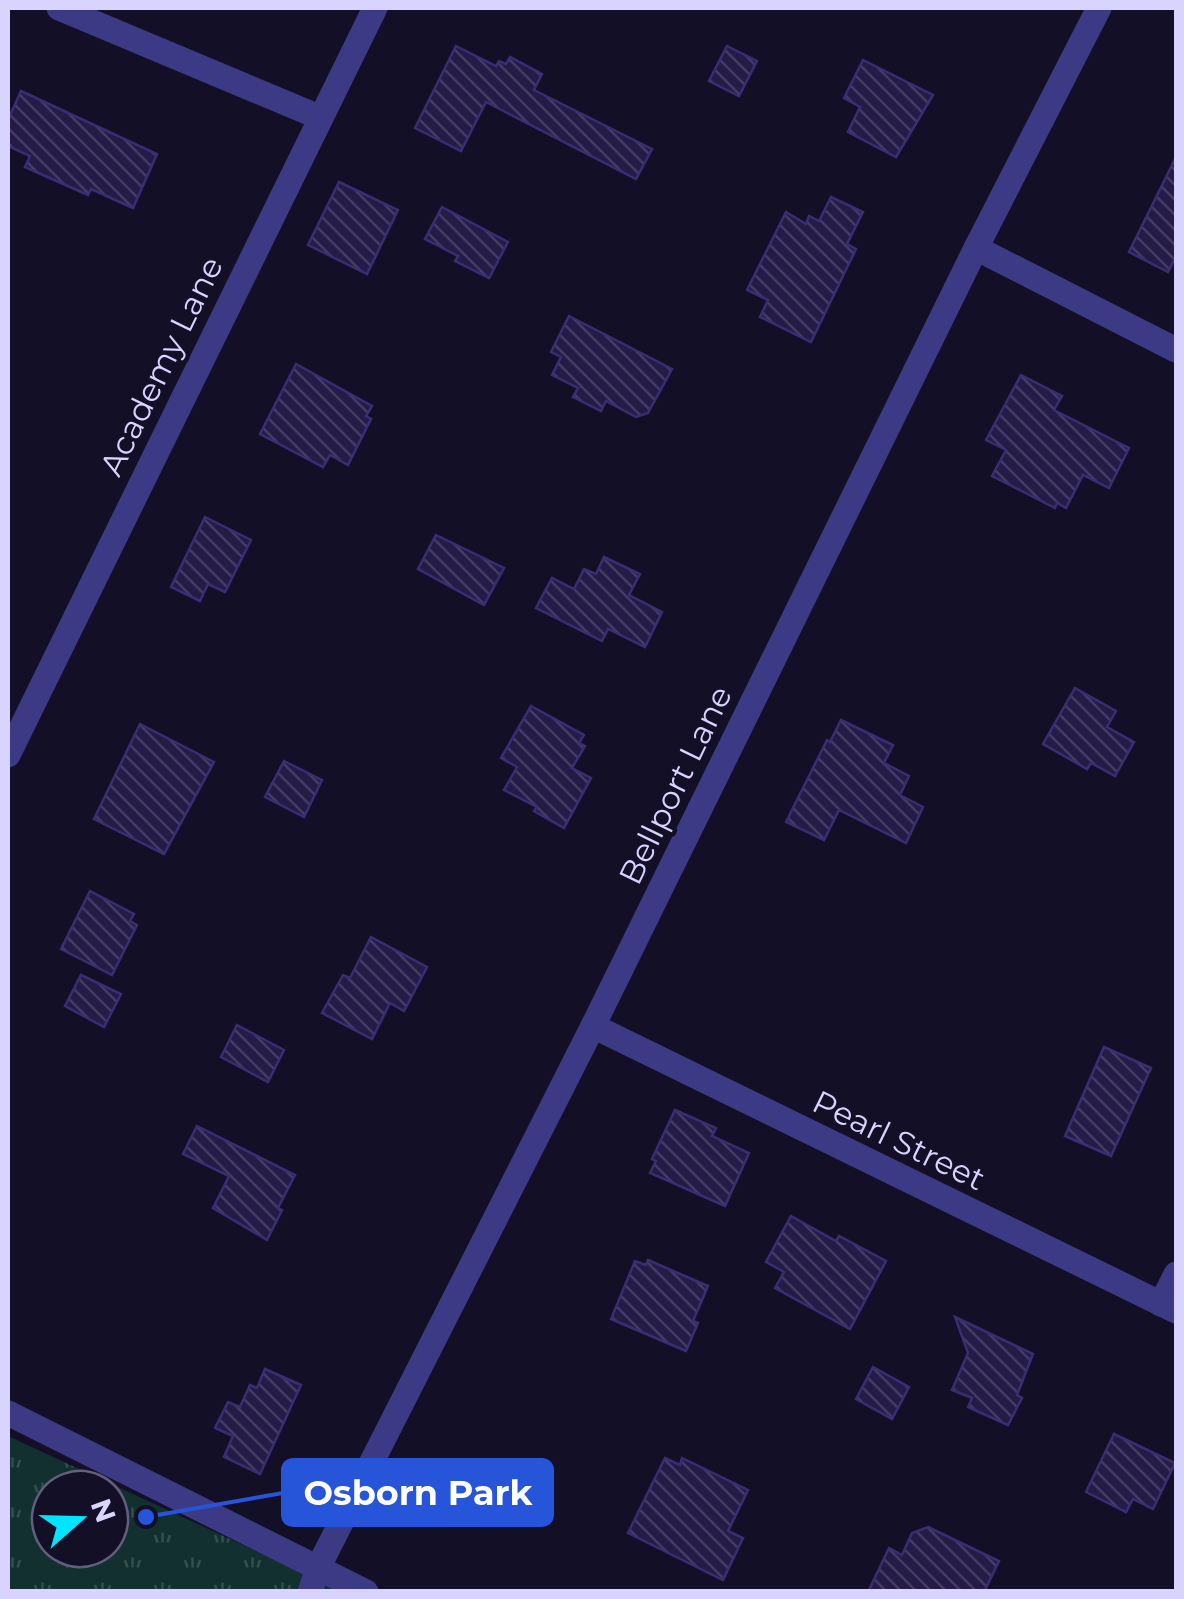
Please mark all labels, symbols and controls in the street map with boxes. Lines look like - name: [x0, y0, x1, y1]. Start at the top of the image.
- street label: Academy Lane: [91, 250, 231, 482]
- street label: Bellport Lane: [610, 679, 740, 891]
- street label: Pearl Street: [807, 1082, 991, 1198]
- callout: Osborn Park: [283, 1460, 552, 1525]
- north arrow: [30, 1469, 130, 1569]
- text: Osborn Park: [304, 1471, 533, 1514]
- text: N: [84, 1494, 123, 1527]

